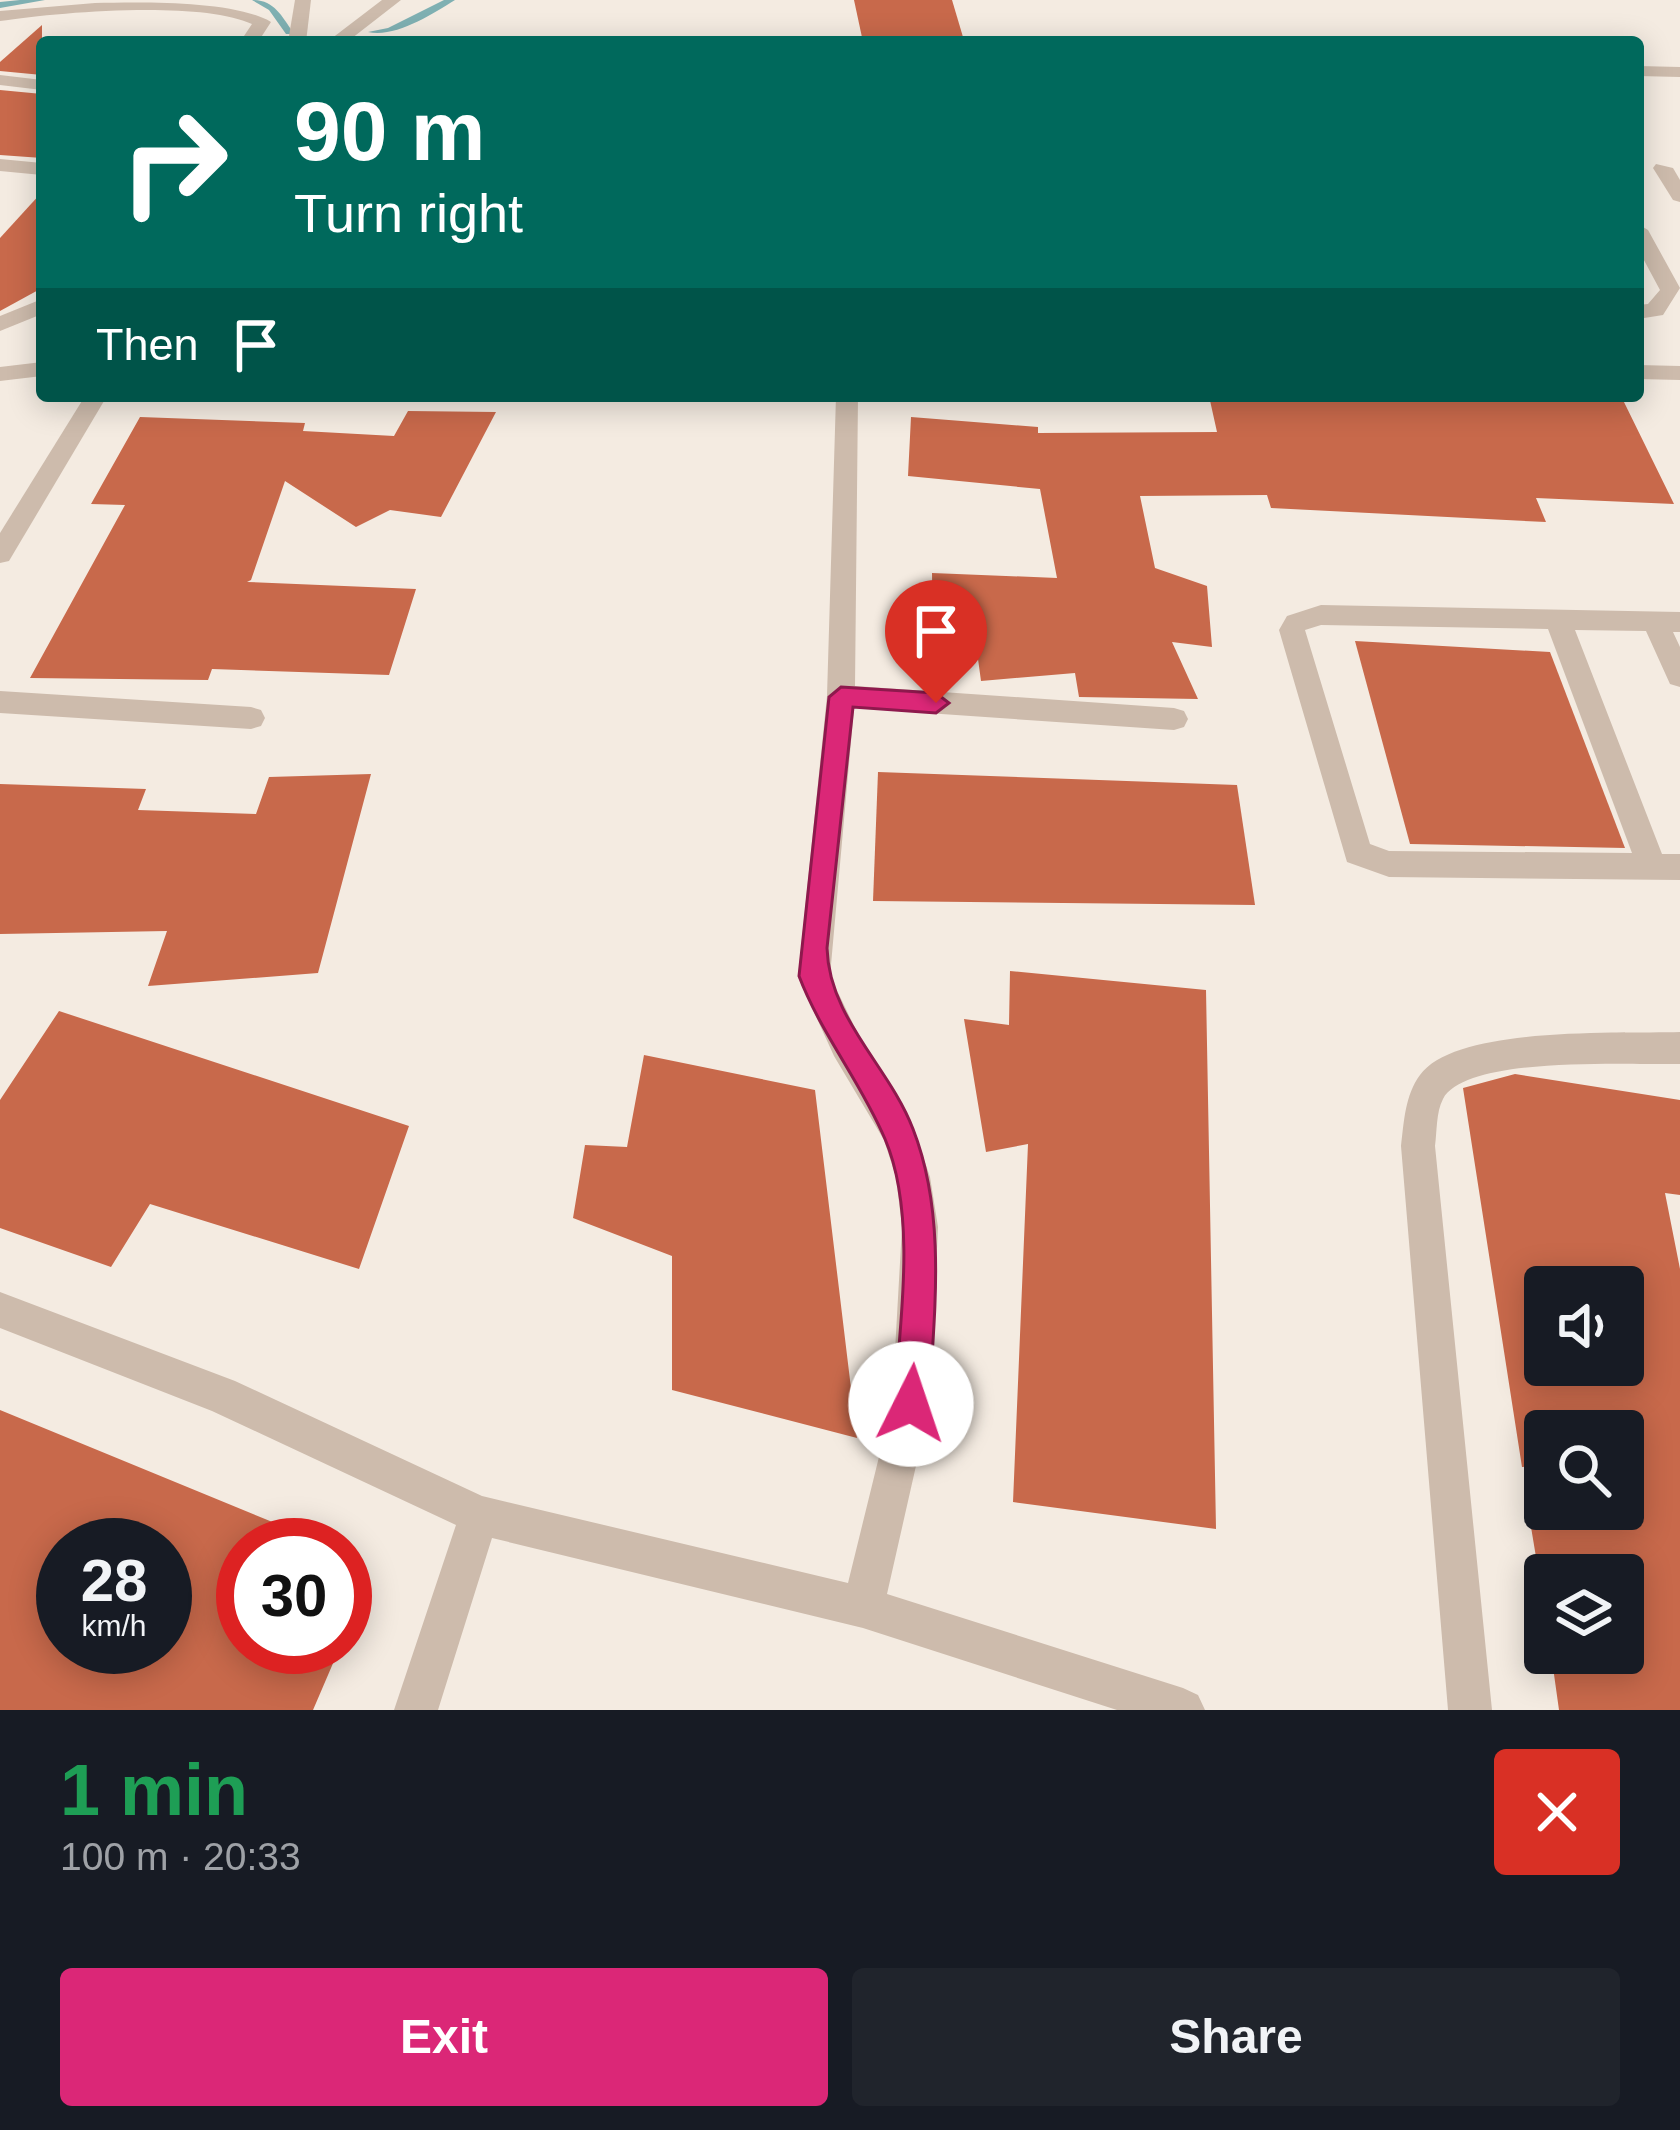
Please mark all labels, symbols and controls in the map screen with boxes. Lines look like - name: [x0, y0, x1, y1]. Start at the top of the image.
- icon: right: [96, 84, 252, 240]
- text: 90 m: [294, 84, 485, 178]
- text: Turn right: [294, 183, 523, 243]
- icon: arrive: [223, 312, 289, 378]
- text: Then: [96, 319, 199, 370]
- pin: [885, 580, 987, 703]
- icon: arrive: [903, 598, 969, 664]
- map controls: [1524, 1266, 1644, 1674]
- button: sound: [1524, 1266, 1644, 1386]
- position arrow: [848, 1341, 974, 1467]
- button: search: [1524, 1410, 1644, 1530]
- speed limit sign: 30: [216, 1518, 372, 1674]
- text: 28: [81, 1547, 147, 1614]
- button: layers: [1524, 1554, 1644, 1674]
- text: km/h: [81, 1609, 147, 1642]
- button: close: [1494, 1749, 1620, 1875]
- text: 1 min: [60, 1750, 248, 1830]
- text: 100 m · 20:33: [60, 1835, 301, 1878]
- button: Exit: [60, 1968, 828, 2106]
- button: Share: [852, 1968, 1620, 2106]

